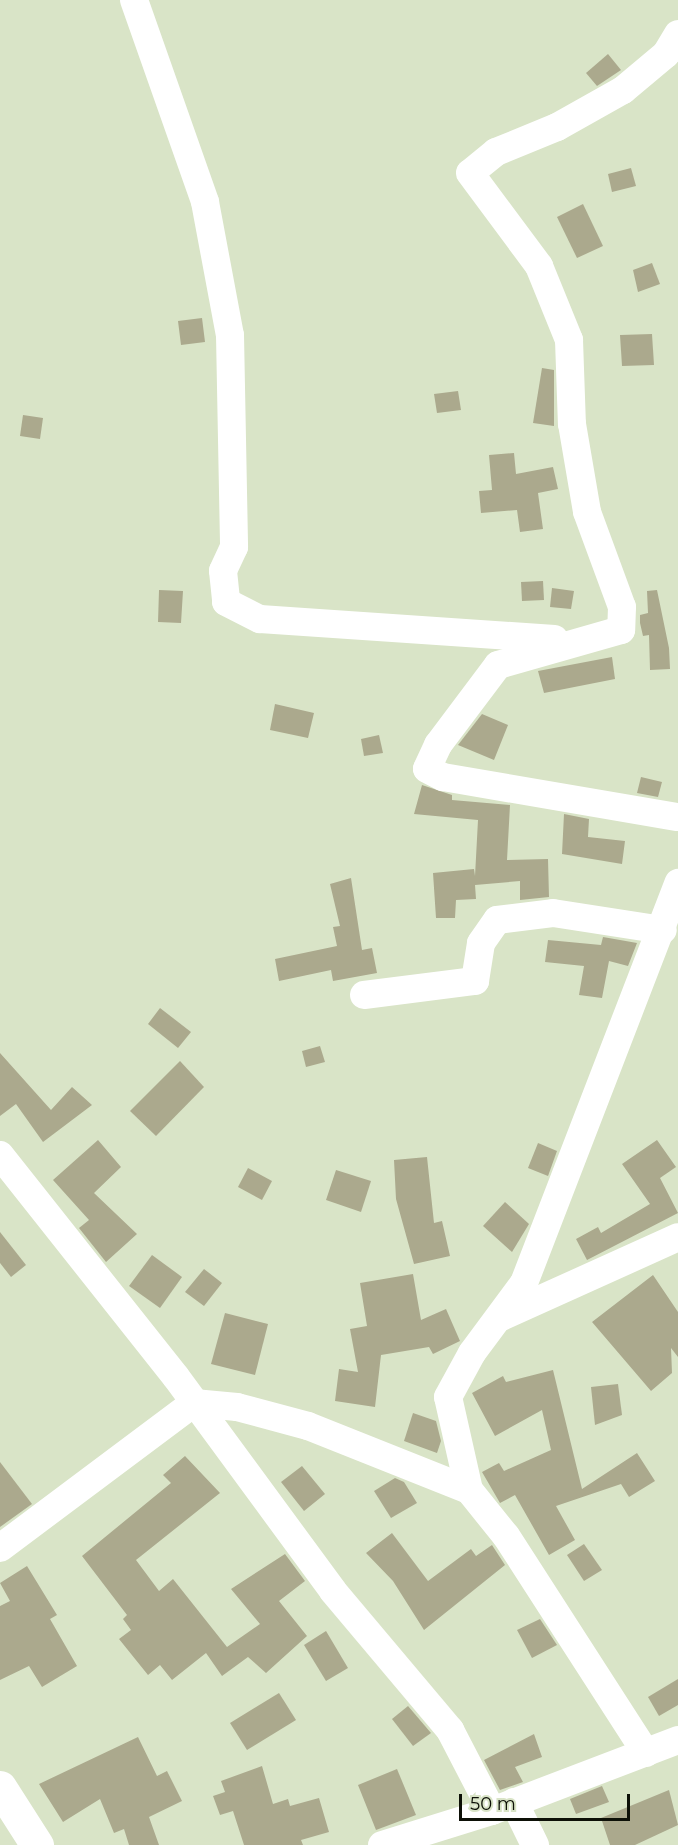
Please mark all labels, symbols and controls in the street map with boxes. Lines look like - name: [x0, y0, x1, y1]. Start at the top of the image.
- scale bar: [462, 1782, 633, 1820]
- text: 50 m: [470, 1793, 516, 1815]

